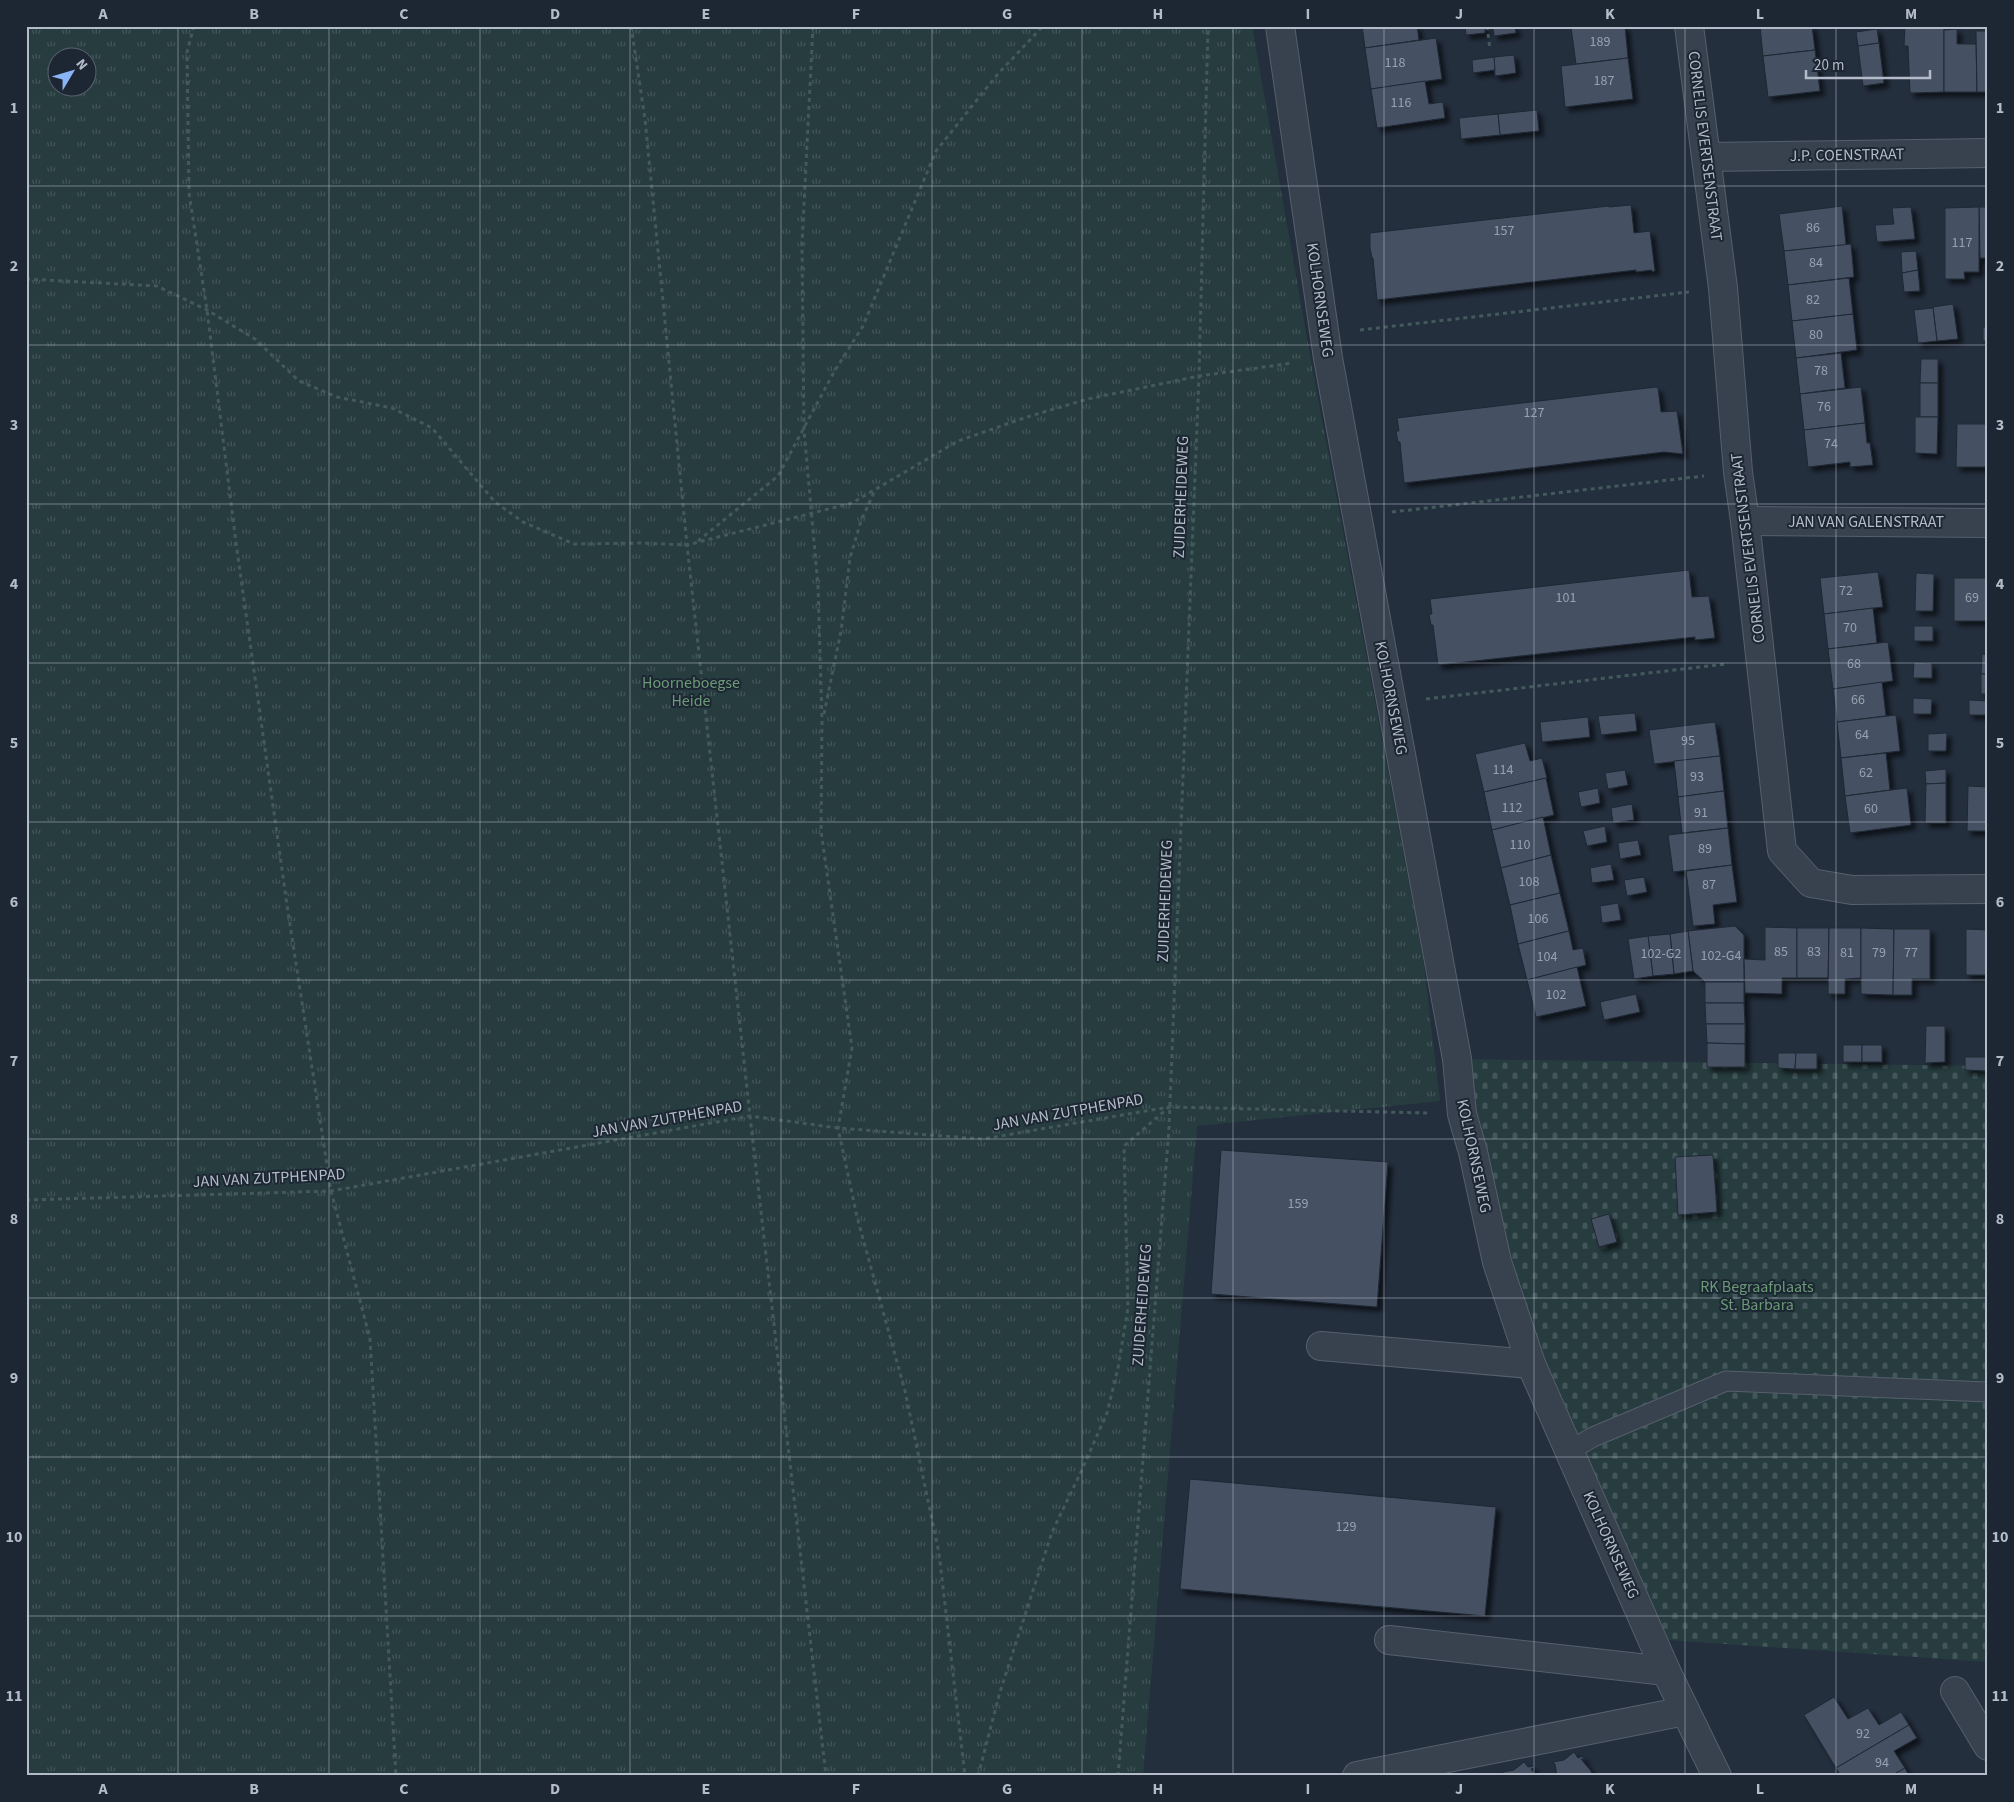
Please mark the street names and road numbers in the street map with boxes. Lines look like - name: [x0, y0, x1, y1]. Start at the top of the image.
- street label: CORNELIS EVERTSENSTRAAT: [1682, 50, 1728, 243]
- street label: J.P. COENSTRAAT: [1790, 143, 1905, 167]
- street label: KOLHORNSEWEG: [1301, 241, 1339, 359]
- street label: ZUIDERHEIDEWEG: [1168, 435, 1194, 559]
- street label: CORNELIS EVERTSENSTRAAT: [1725, 451, 1771, 644]
- street label: JAN VAN GALENSTRAAT: [1788, 511, 1944, 533]
- street label: KOLHORNSEWEG: [1369, 639, 1413, 757]
- street label: ZUIDERHEIDEWEG: [1152, 839, 1178, 963]
- street label: JAN VAN ZUTPHENPAD: [991, 1088, 1145, 1136]
- street label: JAN VAN ZUTPHENPAD: [590, 1095, 744, 1143]
- street label: KOLHORNSEWEG: [1451, 1097, 1497, 1215]
- street label: JAN VAN ZUTPHENPAD: [192, 1163, 346, 1193]
- street label: ZUIDERHEIDEWEG: [1127, 1243, 1157, 1367]
- street label: KOLHORNSEWEG: [1577, 1488, 1645, 1602]

